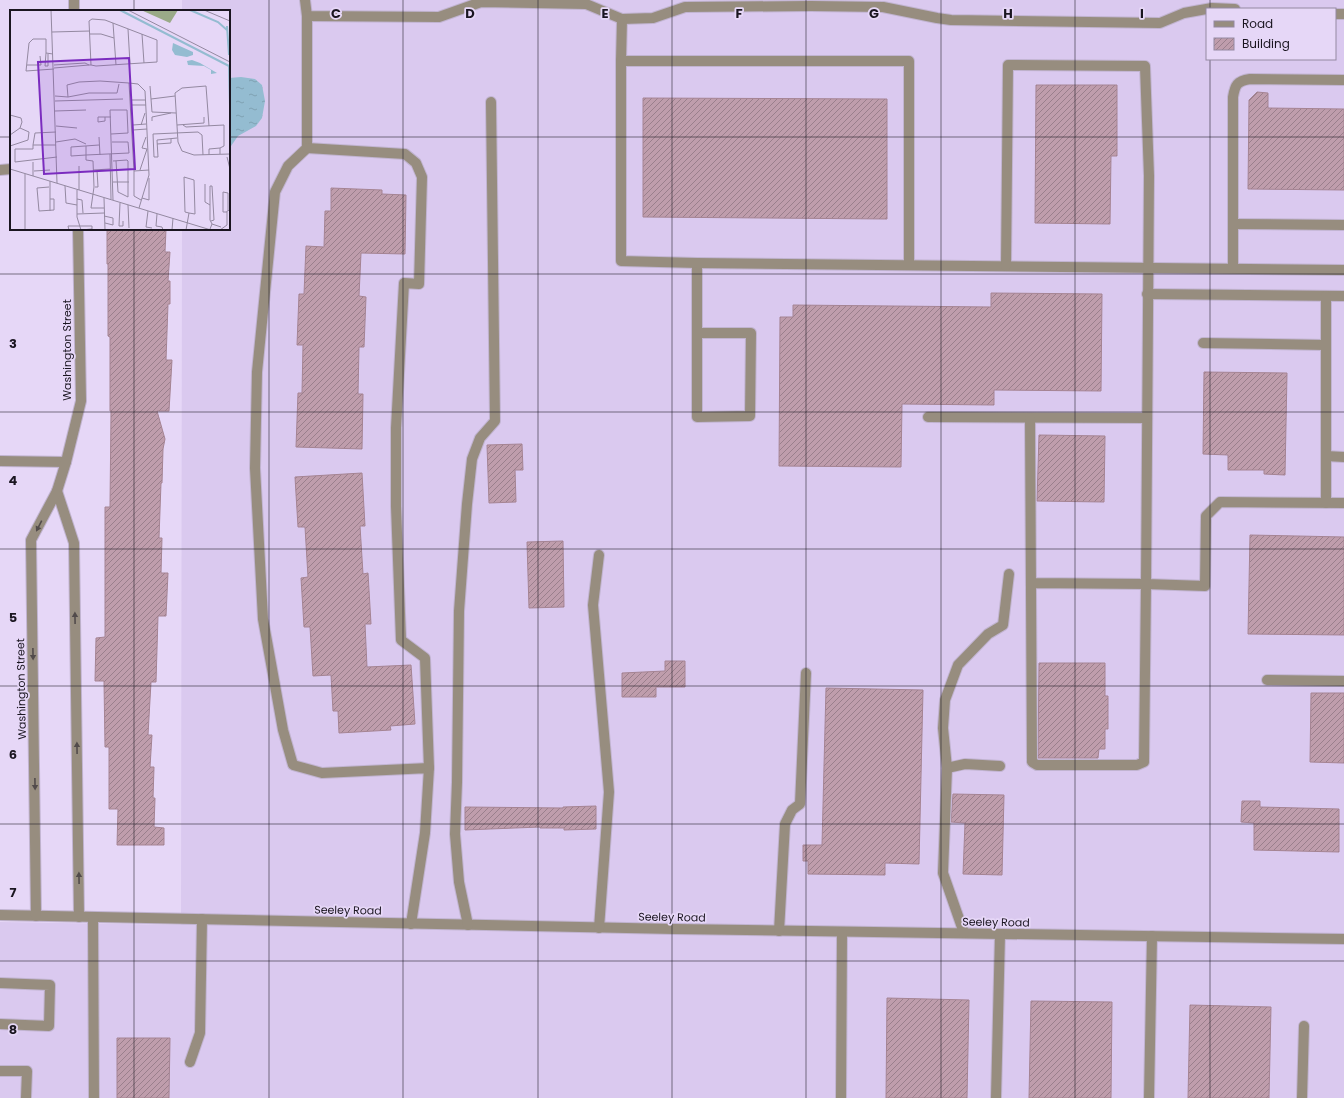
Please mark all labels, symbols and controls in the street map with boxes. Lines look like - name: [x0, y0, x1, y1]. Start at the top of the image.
- text: C: [331, 4, 341, 23]
- text: D: [465, 4, 475, 23]
- text: E: [601, 4, 609, 23]
- text: F: [735, 4, 743, 23]
- text: G: [869, 4, 879, 23]
- text: H: [1003, 4, 1013, 23]
- text: I: [1140, 4, 1144, 23]
- legend: [1206, 8, 1336, 60]
- inset map: [10, 10, 230, 230]
- text: Road: [1242, 15, 1273, 32]
- text: Building: [1242, 35, 1290, 52]
- street label: Washington Street: [59, 299, 75, 401]
- text: 3: [9, 334, 17, 353]
- text: 4: [9, 471, 18, 490]
- one-way arrow: [35, 520, 42, 532]
- text: 5: [9, 608, 17, 627]
- one-way arrow: [72, 611, 78, 624]
- street label: Washington Street: [12, 638, 30, 740]
- one-way arrow: [30, 648, 36, 661]
- one-way arrow: [74, 741, 80, 754]
- text: 6: [9, 745, 17, 764]
- one-way arrow: [31, 778, 38, 790]
- one-way arrow: [75, 872, 82, 884]
- text: 7: [10, 883, 17, 902]
- street label: Seeley Road: [314, 901, 382, 919]
- street label: Seeley Road: [638, 908, 706, 926]
- street label: Seeley Road: [962, 913, 1030, 931]
- text: 8: [9, 1020, 17, 1039]

